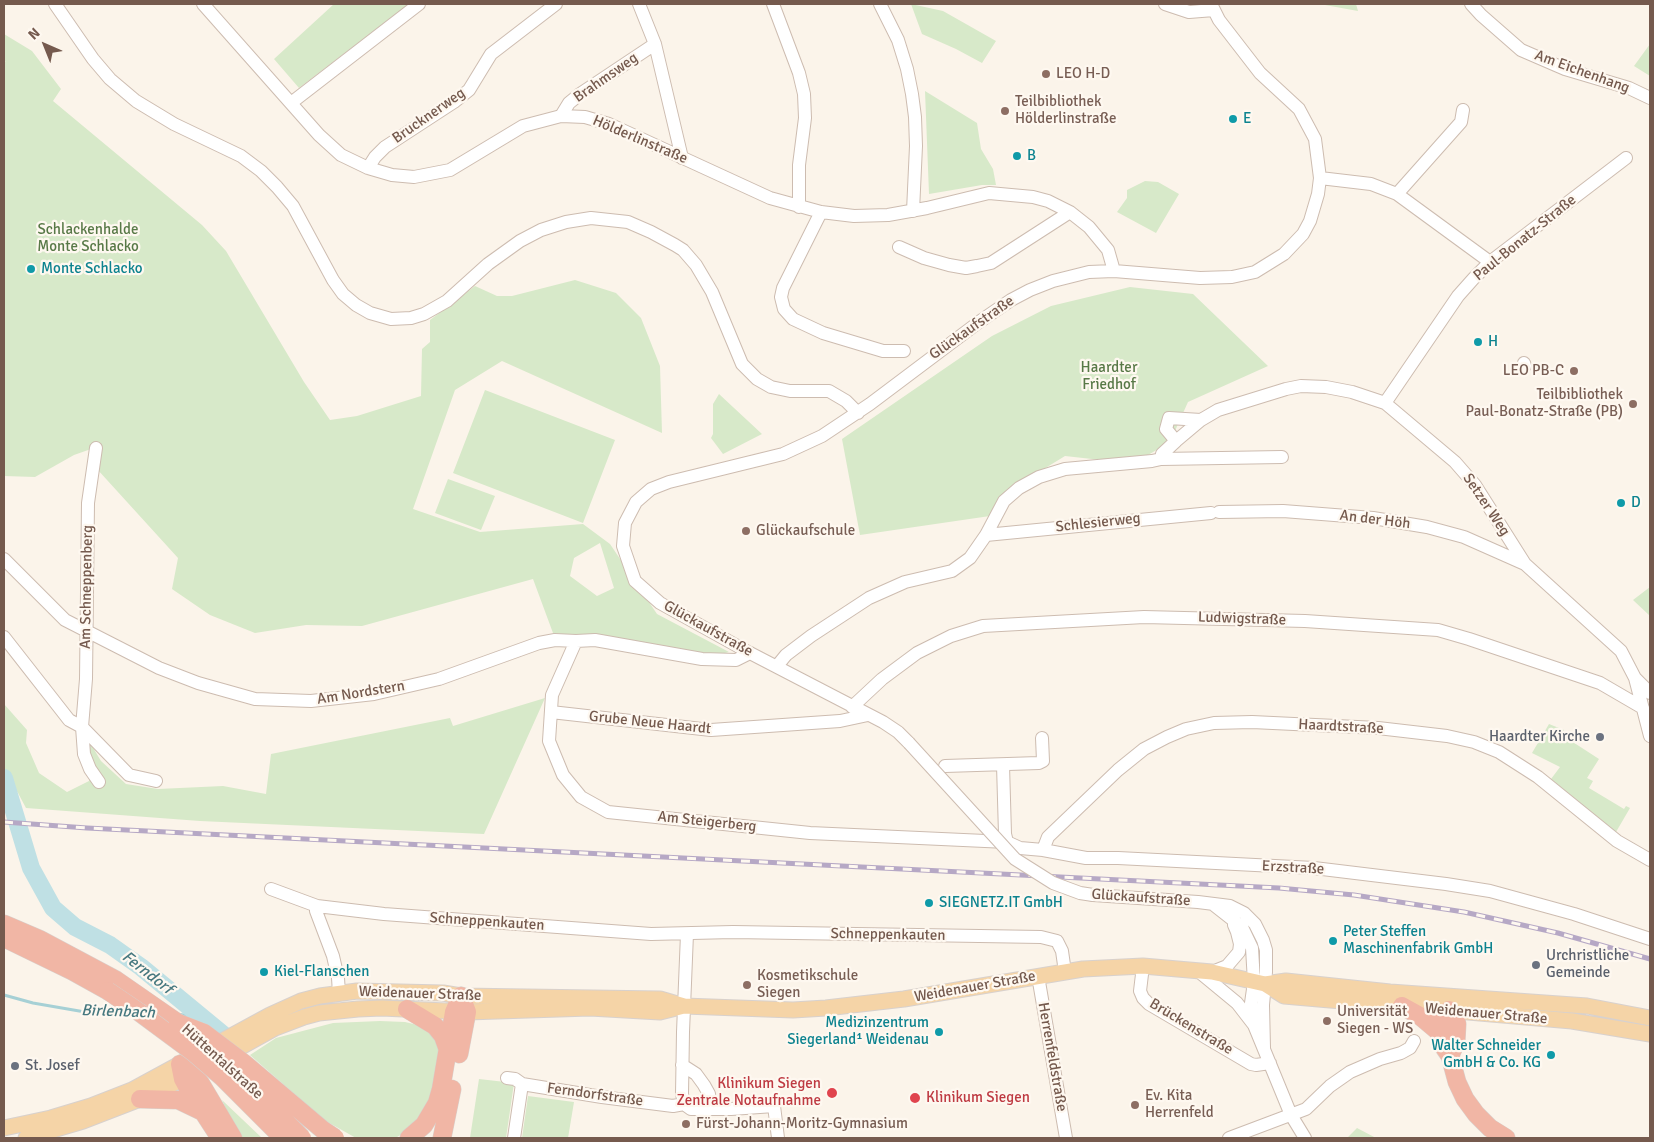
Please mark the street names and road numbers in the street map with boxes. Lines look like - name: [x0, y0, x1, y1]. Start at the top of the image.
- street label: Am Eichenhang: [1532, 46, 1632, 98]
- street label: Brahmsweg: [570, 49, 642, 107]
- street label: Brucknerweg: [389, 84, 469, 148]
- street label: Hölderlinstraße: [590, 112, 690, 168]
- street label: Paul-Bonatz-Straße: [1470, 191, 1580, 285]
- street label: Glückaufstraße: [926, 292, 1018, 364]
- street label: Setzer Weg: [1458, 470, 1514, 540]
- street label: An der Höh: [1339, 507, 1411, 533]
- street label: Schlesierweg: [1055, 510, 1141, 536]
- street label: Am Schneppenberg: [77, 525, 97, 649]
- street label: Glückaufstraße: [660, 597, 756, 661]
- street label: Ludwigstraße: [1198, 608, 1286, 630]
- street label: Am Nordstern: [316, 677, 406, 709]
- street label: Grube Neue Haardt: [588, 708, 712, 738]
- street label: Haardtstraße: [1298, 716, 1384, 738]
- street label: Am Steigerberg: [657, 808, 757, 836]
- street label: Erzstraße: [1261, 857, 1325, 879]
- street label: Glückaufstraße: [1091, 886, 1191, 910]
- street label: Schneppenkauten: [429, 909, 545, 935]
- street label: Schneppenkauten: [830, 925, 946, 945]
- street label: Weidenauer Straße: [913, 967, 1037, 1007]
- street label: Weidenauer Straße: [358, 983, 482, 1005]
- street label: Brückenstraße: [1146, 995, 1236, 1059]
- street label: Weidenauer Straße: [1424, 1000, 1548, 1028]
- street label: Herrenfeldstraße: [1034, 1001, 1070, 1113]
- street label: Hüttentalstraße: [178, 1021, 266, 1103]
- street label: Ferndorfstraße: [546, 1079, 644, 1111]

